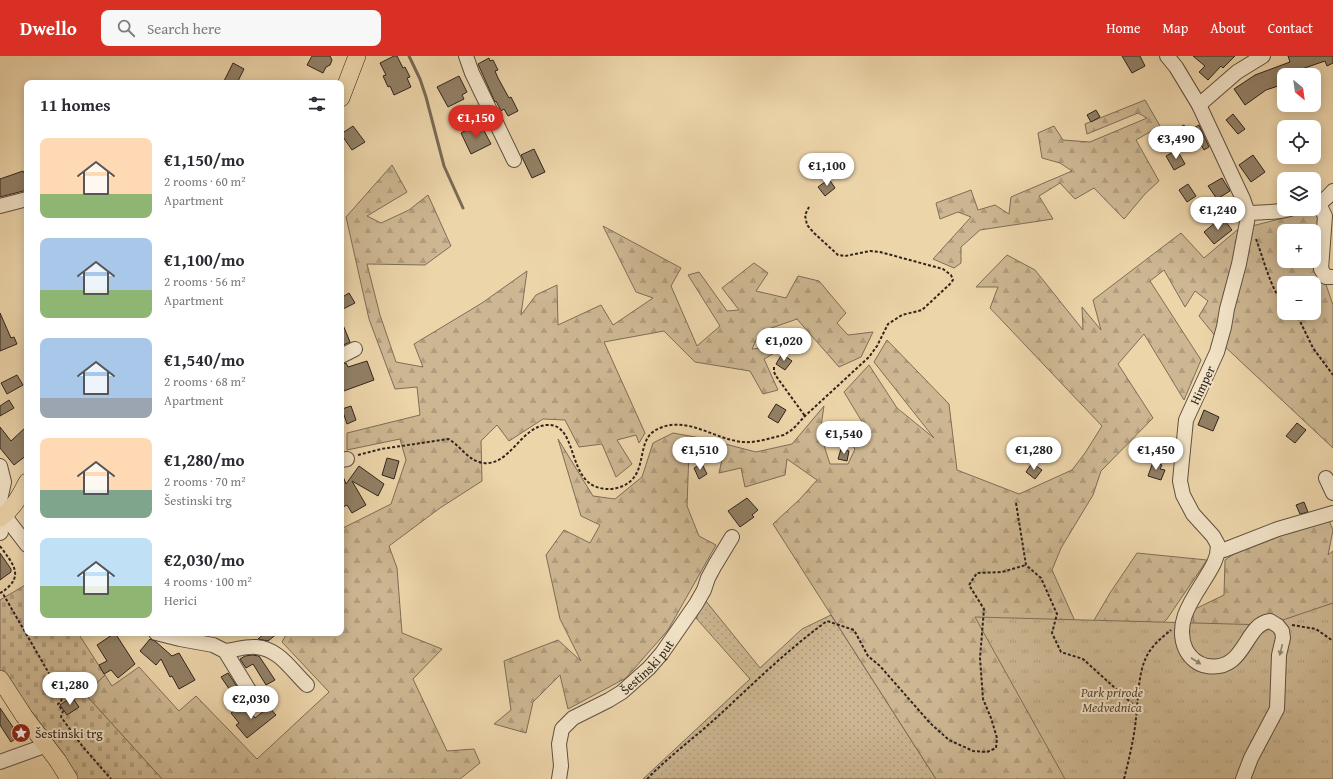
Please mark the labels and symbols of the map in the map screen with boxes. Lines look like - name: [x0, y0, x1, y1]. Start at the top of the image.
- north arrow: [1277, 68, 1321, 112]
- pin: €1,150: [443, 105, 509, 139]
- pin: €3,490: [1143, 126, 1209, 160]
- pin: €1,100: [794, 153, 860, 187]
- pin: €1,240: [1185, 197, 1251, 231]
- pin: €1,020: [751, 328, 817, 362]
- street label: Himper: [1185, 362, 1220, 408]
- pin: €1,540: [811, 421, 877, 455]
- pin: €1,510: [667, 437, 733, 471]
- pin: €1,280: [1001, 437, 1067, 471]
- pin: €1,450: [1123, 437, 1189, 471]
- street label: Šestinski put: [616, 636, 679, 699]
- one-way arrow: [1277, 643, 1283, 656]
- one-way arrow: [1191, 657, 1202, 665]
- pin: €1,280: [37, 672, 103, 706]
- park label: Park prirode Medvednica: [1080, 683, 1143, 717]
- pin: €2,030: [218, 686, 284, 720]
- place icon: Šestinski trg: [10, 722, 32, 744]
- place label: Šestinski trg: [35, 724, 103, 743]

